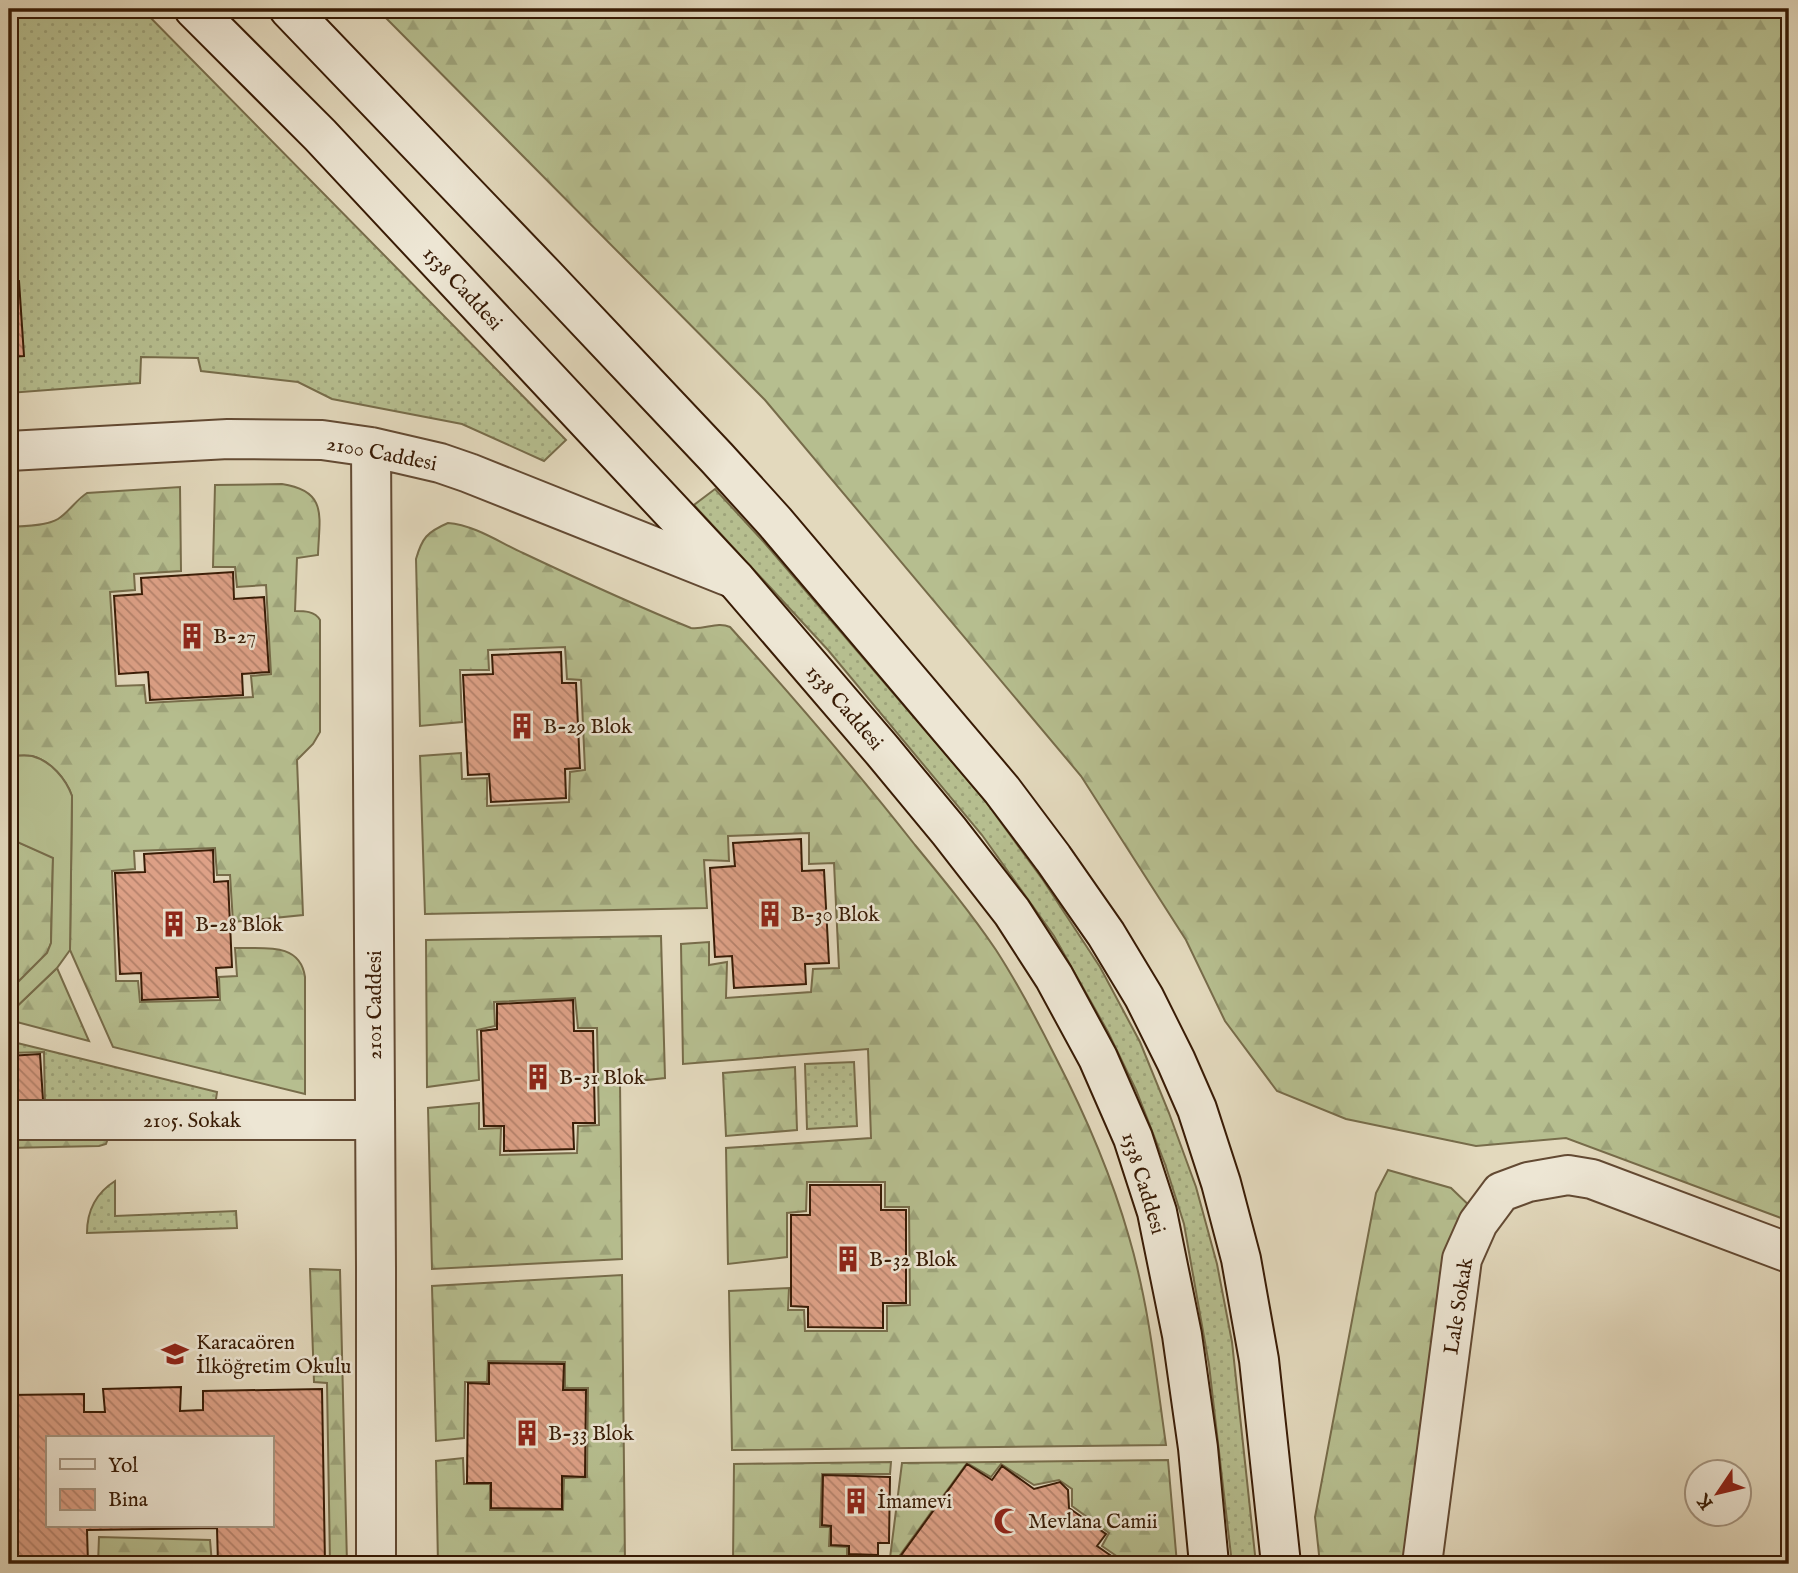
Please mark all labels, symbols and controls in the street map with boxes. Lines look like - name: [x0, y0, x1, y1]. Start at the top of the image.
- street label: 1538 Caddesi: [416, 241, 508, 337]
- street label: 2100 Caddesi: [324, 431, 439, 478]
- building icon: B-27: [177, 621, 207, 651]
- place label: B-27: [213, 624, 256, 651]
- street label: 1538 Caddesi: [799, 659, 889, 757]
- building icon: B-29 Blok: [507, 711, 537, 741]
- place label: B-29 Blok: [543, 714, 633, 741]
- building icon: B-30 Blok: [755, 899, 785, 929]
- place label: B-30 Blok: [791, 902, 880, 929]
- building icon: B-28 Blok: [159, 909, 189, 939]
- place label: B-28 Blok: [195, 912, 284, 939]
- street label: 2101 Caddesi: [362, 950, 389, 1060]
- building icon: B-31 Blok: [523, 1062, 553, 1092]
- place label: B-31 Blok: [559, 1065, 646, 1092]
- street label: 2105. Sokak: [143, 1108, 242, 1135]
- street label: 1538 Caddesi: [1114, 1129, 1171, 1238]
- building icon: B-32 Blok: [833, 1244, 863, 1274]
- place label: B-32 Blok: [869, 1247, 958, 1274]
- street label: Lale Sokak: [1439, 1255, 1481, 1356]
- place label: Karacaören İlköğretim Okulu: [196, 1330, 352, 1381]
- school or university icon: Karacaören İlköğretim Okulu: [160, 1339, 190, 1369]
- building icon: B-33 Blok: [512, 1418, 542, 1448]
- place label: B-33 Blok: [548, 1421, 635, 1448]
- legend: [46, 1436, 273, 1528]
- text: Yol: [108, 1453, 138, 1480]
- north arrow: [1682, 1458, 1752, 1528]
- building icon: İmamevi: [841, 1486, 871, 1516]
- text: Bina: [108, 1487, 149, 1514]
- text: K: [1691, 1488, 1719, 1514]
- place label: İmamevi: [877, 1489, 952, 1516]
- mosque icon: Mevlana Camii: [992, 1506, 1022, 1536]
- place label: Mevlana Camii: [1028, 1509, 1158, 1536]

